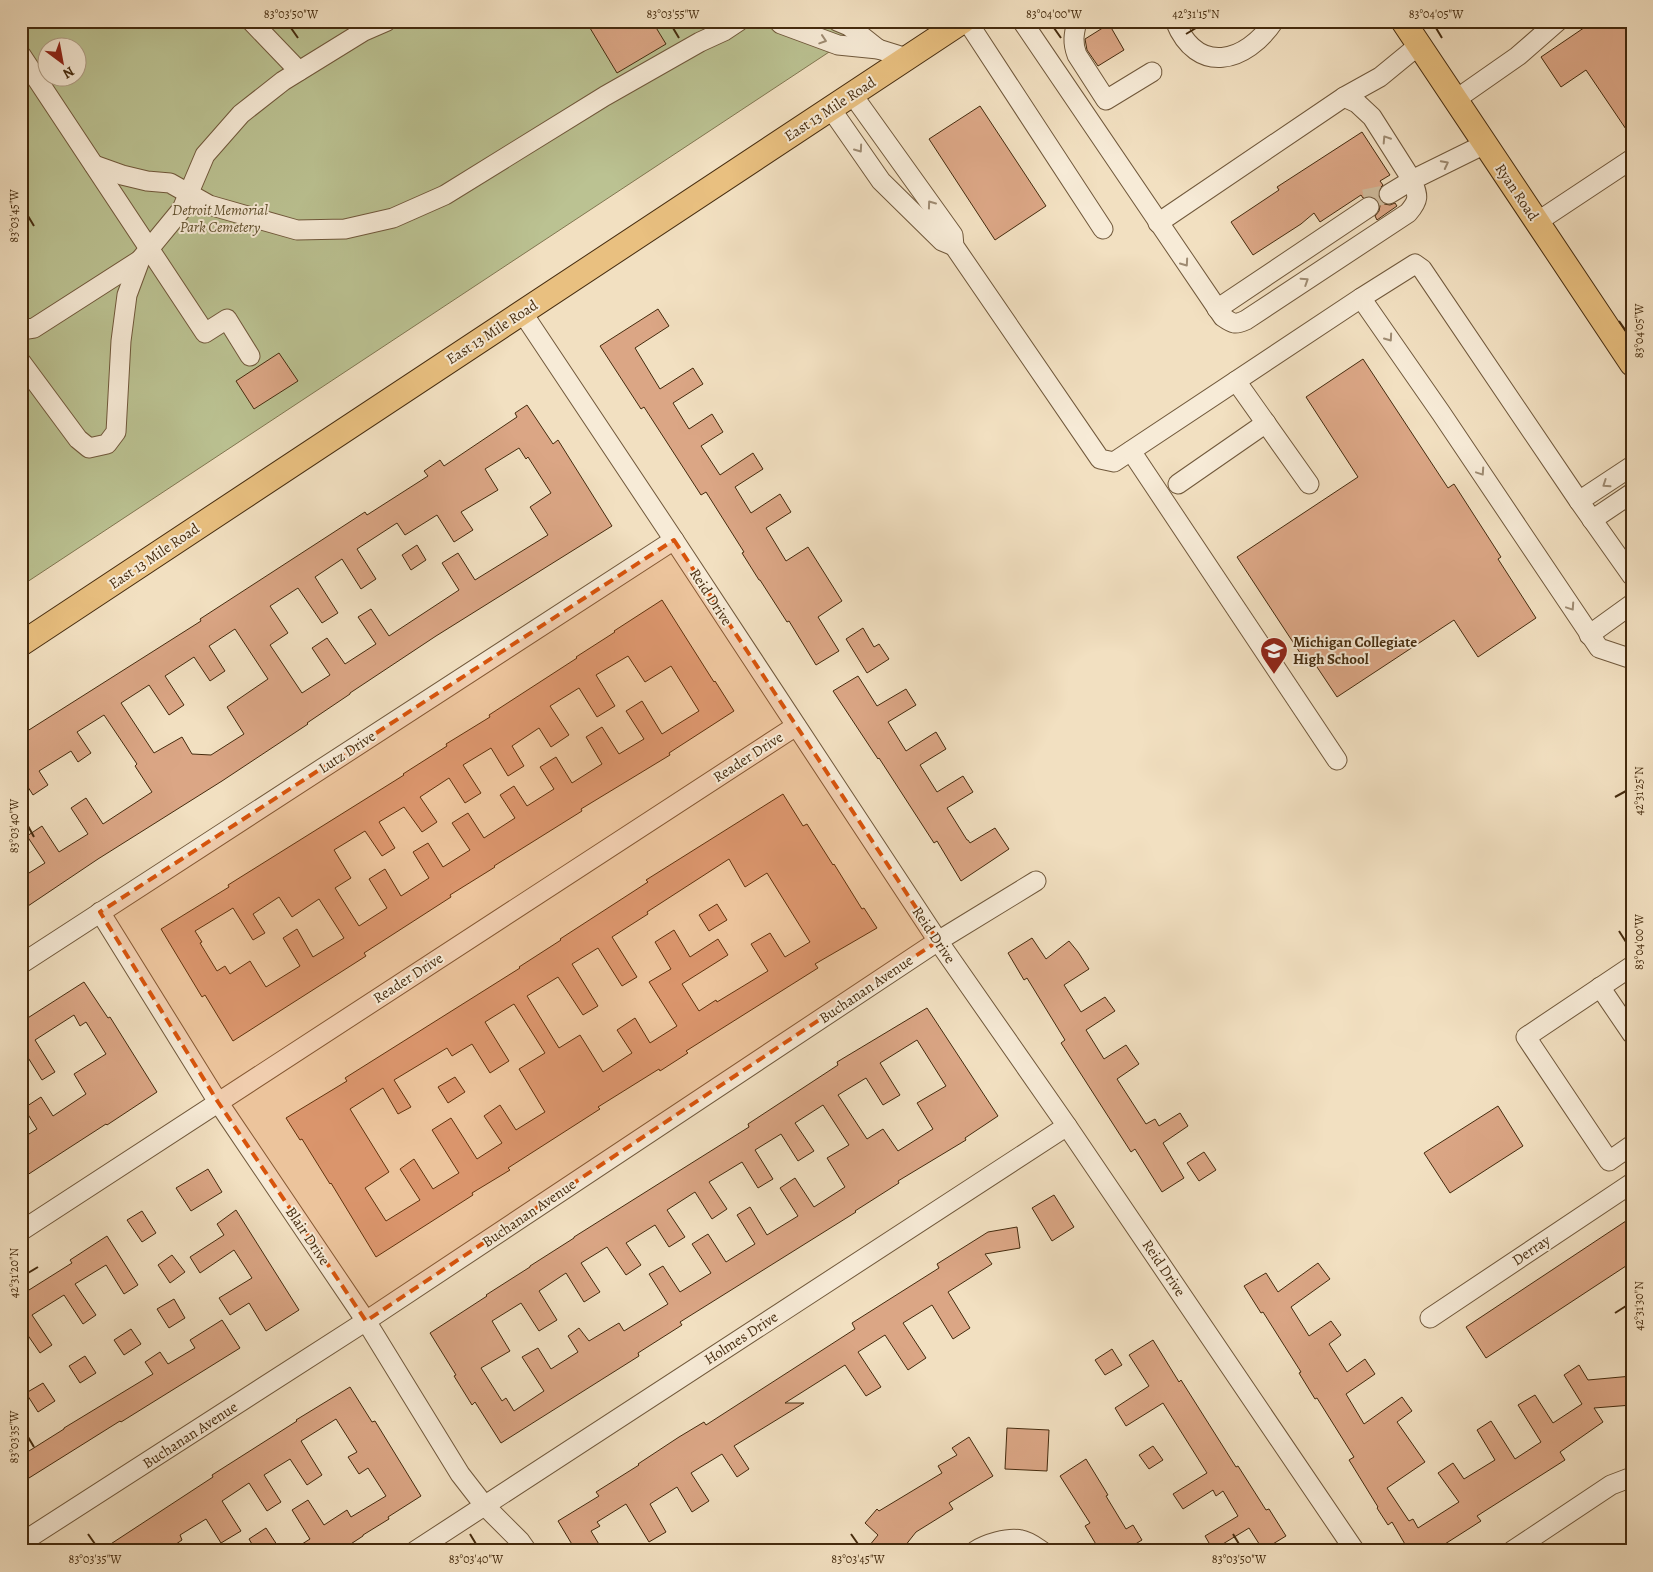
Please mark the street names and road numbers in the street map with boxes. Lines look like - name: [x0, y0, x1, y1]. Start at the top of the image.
- street label: East 13 Mile Road: [780, 71, 880, 146]
- street label: Ryan Road: [1491, 160, 1544, 225]
- street label: East 13 Mile Road: [442, 294, 542, 369]
- street label: East 13 Mile Road: [105, 518, 204, 594]
- street label: Reid Drive: [685, 565, 737, 630]
- street label: Lutz Drive: [315, 726, 380, 778]
- street label: Reader Drive: [709, 727, 787, 787]
- street label: Reid Drive: [908, 903, 960, 968]
- street label: Reader Drive: [369, 948, 447, 1008]
- street label: Buchanan Avenue: [815, 950, 917, 1028]
- street label: Buchanan Avenue: [478, 1174, 580, 1252]
- street label: Blair Drive: [281, 1203, 335, 1269]
- street label: Derray: [1508, 1230, 1554, 1270]
- street label: Reid Drive: [1138, 1236, 1190, 1301]
- street label: Holmes Drive: [700, 1307, 782, 1369]
- street label: Buchanan Avenue: [139, 1397, 242, 1473]

